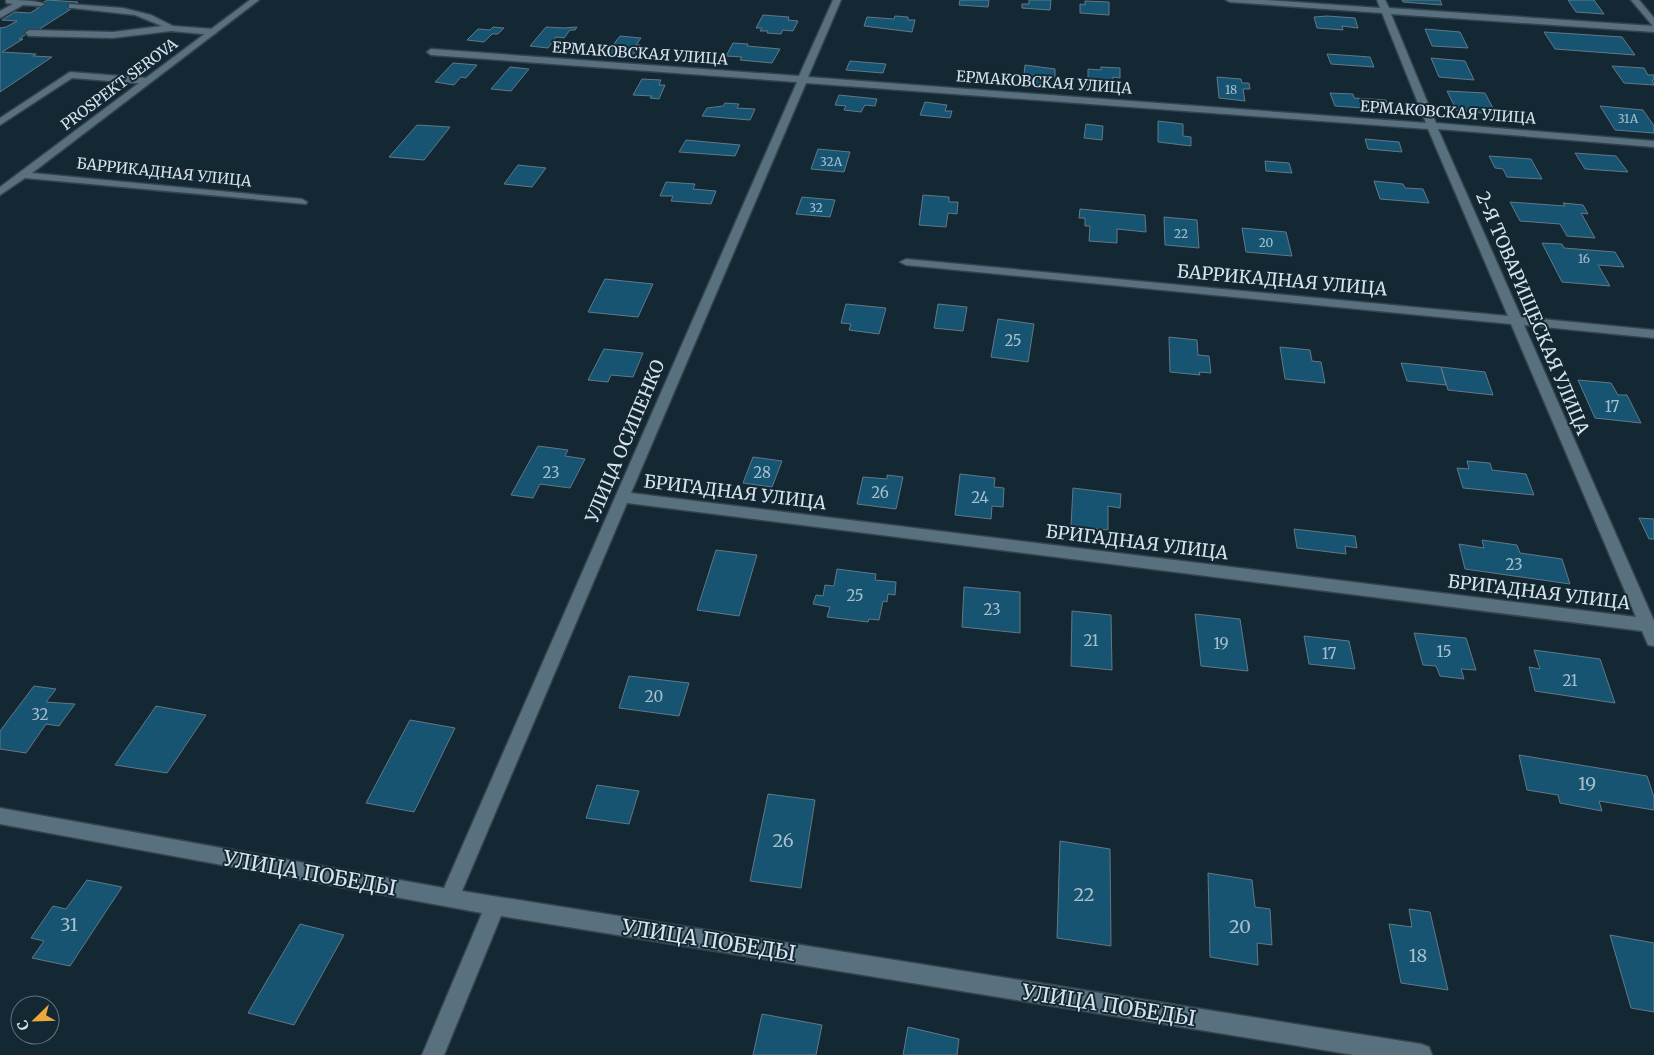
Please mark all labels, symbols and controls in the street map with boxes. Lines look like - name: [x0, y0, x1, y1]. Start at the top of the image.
- street label: PROSPEKT SEROVA: [57, 34, 181, 134]
- street label: ЕРМАКОВСКАЯ УЛИЦА: [551, 37, 729, 69]
- street label: ЕРМАКОВСКАЯ УЛИЦА: [955, 66, 1133, 98]
- house number: 18: [1225, 82, 1237, 97]
- street label: ЕРМАКОВСКАЯ УЛИЦА: [1359, 96, 1537, 128]
- house number: 31А: [1618, 111, 1639, 126]
- street label: БАРРИКАДНАЯ УЛИЦА: [76, 153, 253, 191]
- house number: 32А: [820, 154, 843, 169]
- street label: 2-Я ТОВАРИЩЕСКАЯ УЛИЦА: [1471, 188, 1595, 438]
- house number: 32: [809, 200, 823, 215]
- house number: 22: [1174, 226, 1188, 241]
- house number: 20: [1259, 235, 1274, 250]
- house number: 16: [1578, 251, 1590, 266]
- street label: БАРРИКАДНАЯ УЛИЦА: [1176, 259, 1388, 301]
- house number: 25: [1004, 331, 1022, 350]
- street label: УЛИЦА ОСИПЕНКО: [580, 356, 670, 527]
- house number: 17: [1605, 397, 1620, 416]
- house number: 23: [543, 463, 559, 482]
- house number: 28: [753, 463, 771, 482]
- street label: БРИГАДНАЯ УЛИЦА: [642, 469, 828, 515]
- house number: 26: [871, 483, 889, 502]
- house number: 24: [971, 488, 989, 507]
- street label: БРИГАДНАЯ УЛИЦА: [1044, 519, 1230, 565]
- house number: 23: [1506, 555, 1522, 574]
- street label: БРИГАДНАЯ УЛИЦА: [1446, 569, 1632, 615]
- house number: 25: [846, 586, 864, 605]
- house number: 23: [984, 600, 1000, 619]
- house number: 21: [1083, 631, 1099, 650]
- house number: 19: [1213, 634, 1229, 653]
- house number: 15: [1436, 642, 1452, 661]
- house number: 17: [1322, 644, 1337, 663]
- house number: 21: [1562, 671, 1578, 690]
- house number: 20: [645, 687, 663, 706]
- house number: 32: [31, 705, 49, 724]
- house number: 19: [1578, 772, 1596, 795]
- house number: 26: [772, 829, 794, 852]
- street label: УЛИЦА ПОБЕДЫ: [220, 844, 399, 902]
- house number: 22: [1073, 883, 1095, 906]
- house number: 31: [60, 913, 78, 936]
- street label: УЛИЦА ПОБЕДЫ: [619, 913, 798, 967]
- house number: 20: [1229, 915, 1251, 938]
- house number: 18: [1409, 944, 1427, 967]
- street label: УЛИЦА ПОБЕДЫ: [1019, 978, 1198, 1032]
- north arrow: [10, 995, 60, 1045]
- text: С: [13, 1017, 33, 1033]

